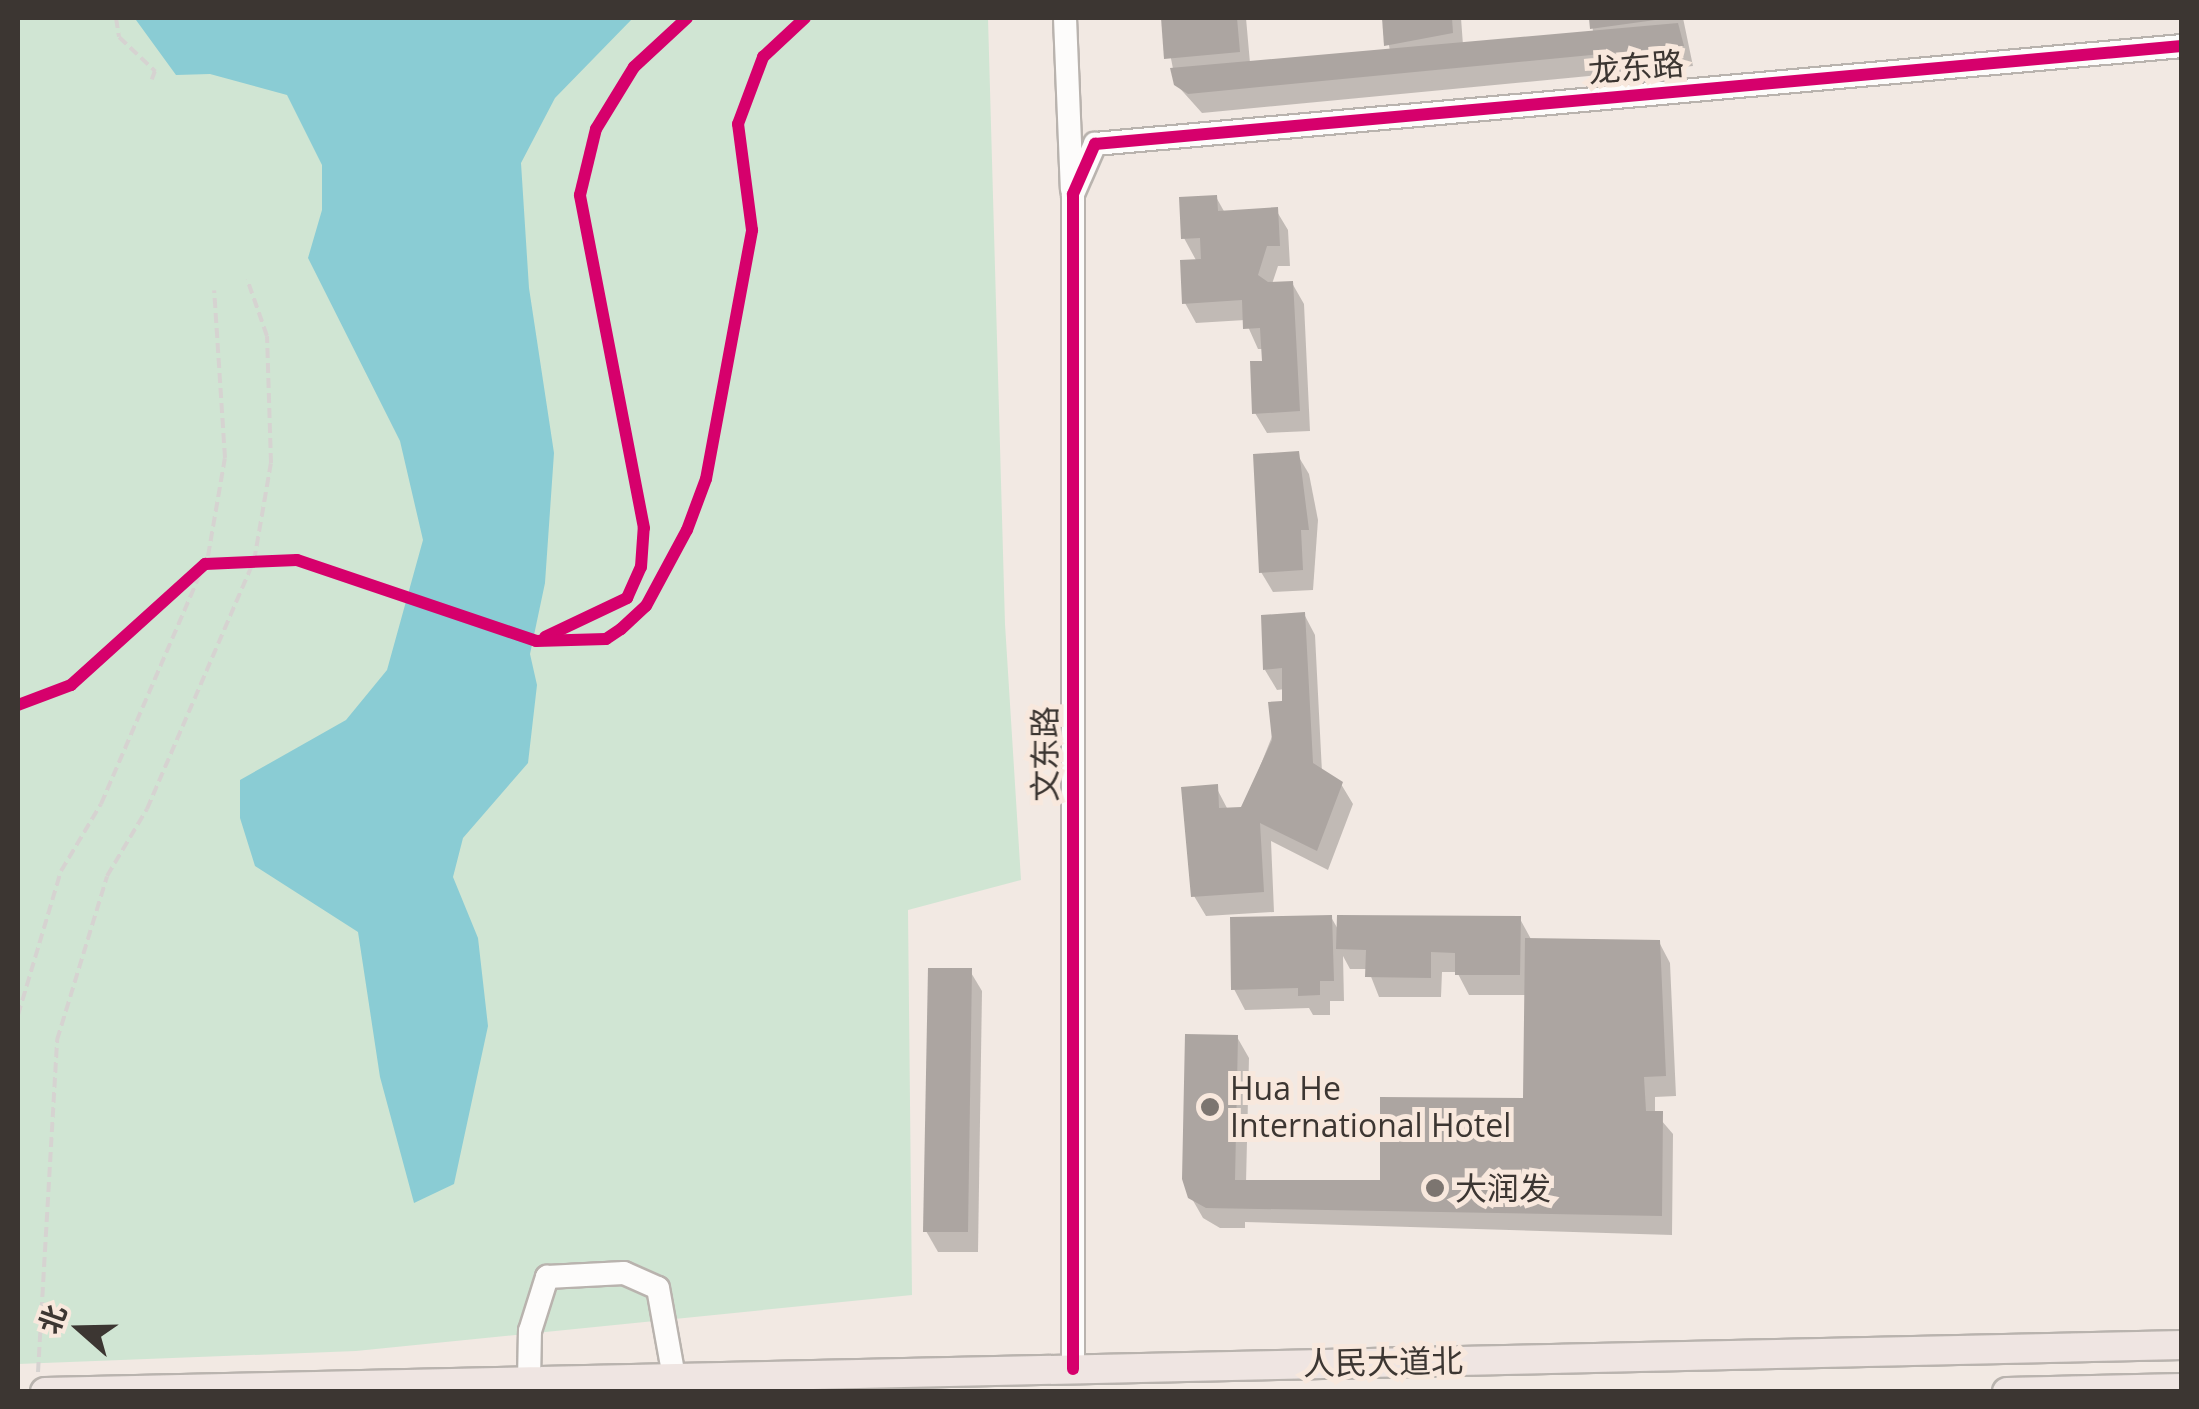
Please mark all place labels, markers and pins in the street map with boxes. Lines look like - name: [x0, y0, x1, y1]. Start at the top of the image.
- place label: Hua He International Hotel: [1230, 1070, 1511, 1145]
- marker: Hua He International Hotel: [1199, 1096, 1221, 1118]
- place label: 大润发: [1455, 1169, 1551, 1207]
- marker: 大润发: [1424, 1177, 1446, 1199]

